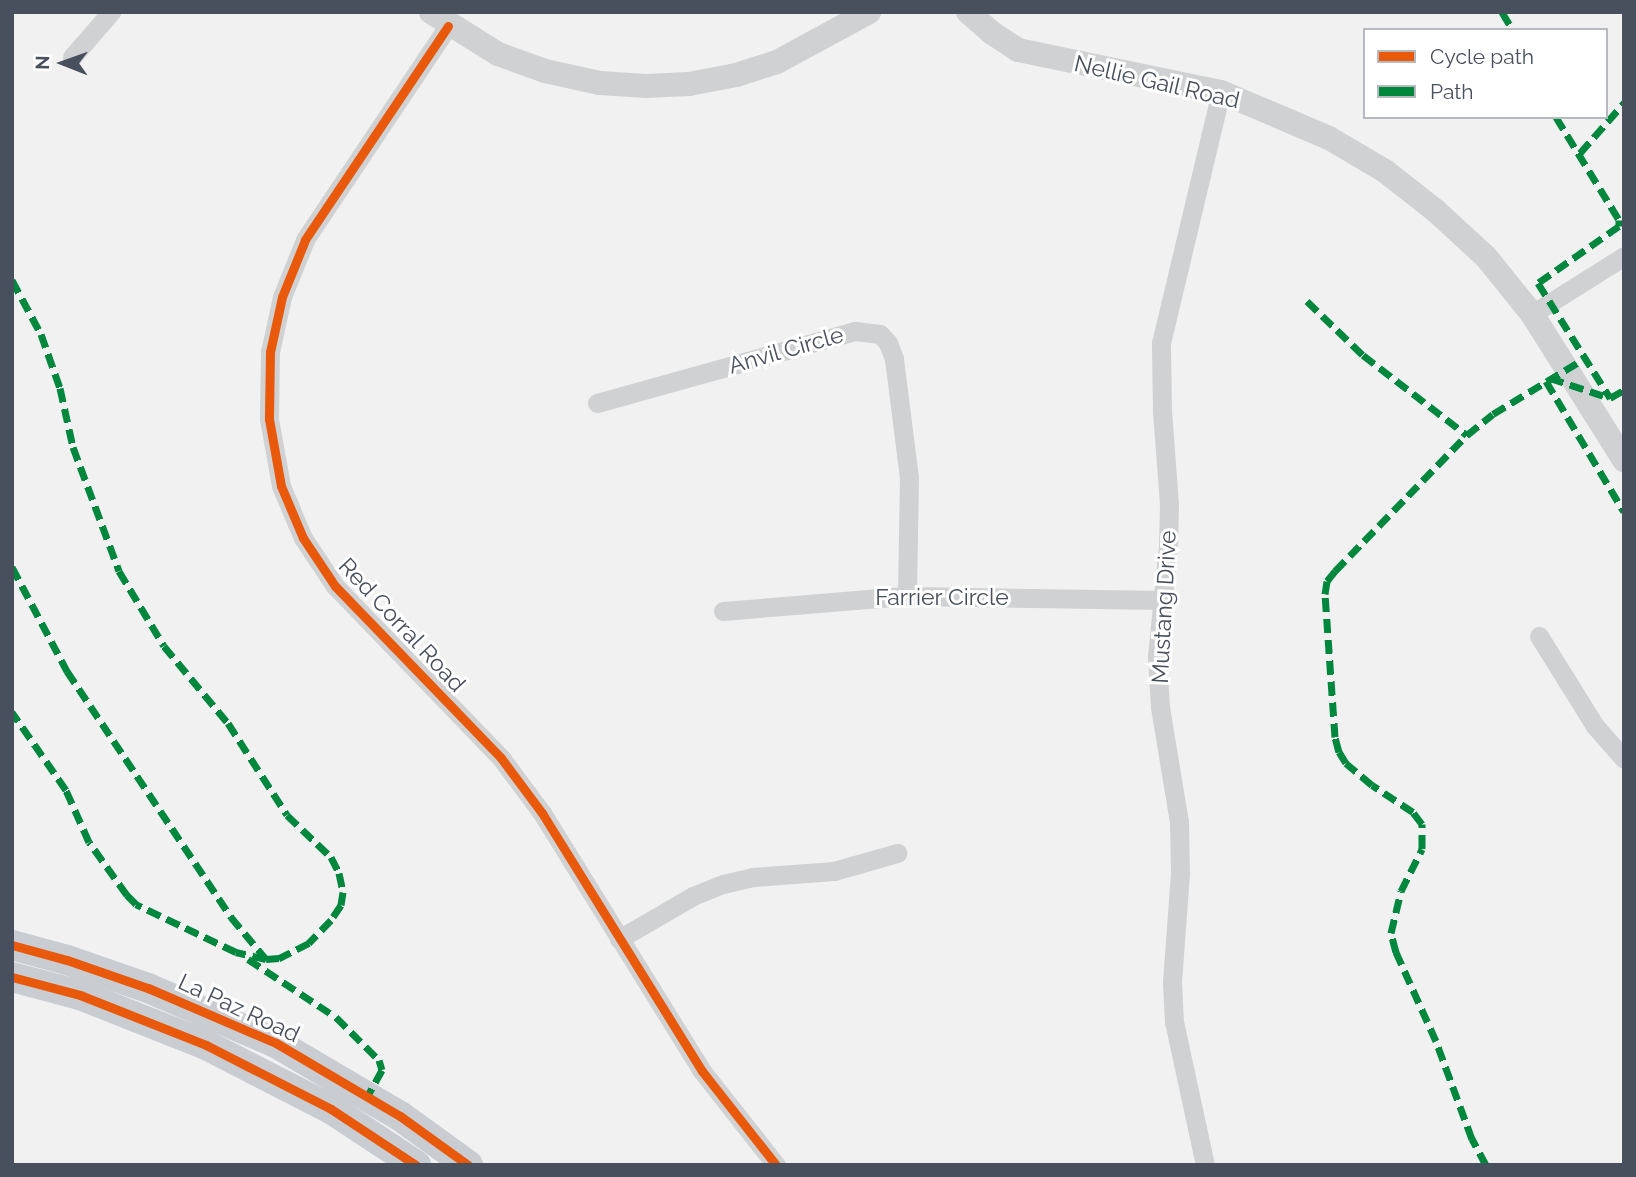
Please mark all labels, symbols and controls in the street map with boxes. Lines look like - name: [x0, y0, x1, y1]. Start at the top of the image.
- north arrow: [28, 28, 98, 98]
- legend: [1363, 28, 1608, 119]
- text: Cycle path: [1430, 44, 1534, 69]
- street label: Nellie Gail Road: [1071, 50, 1243, 114]
- text: N: [31, 55, 53, 70]
- text: Path: [1430, 79, 1474, 104]
- street label: Anvil Circle: [725, 320, 847, 380]
- street label: Mustang Drive: [1146, 530, 1182, 684]
- street label: Red Corral Road: [333, 552, 471, 698]
- street label: Farrier Circle: [875, 583, 1009, 611]
- street label: La Paz Road: [174, 968, 304, 1048]

